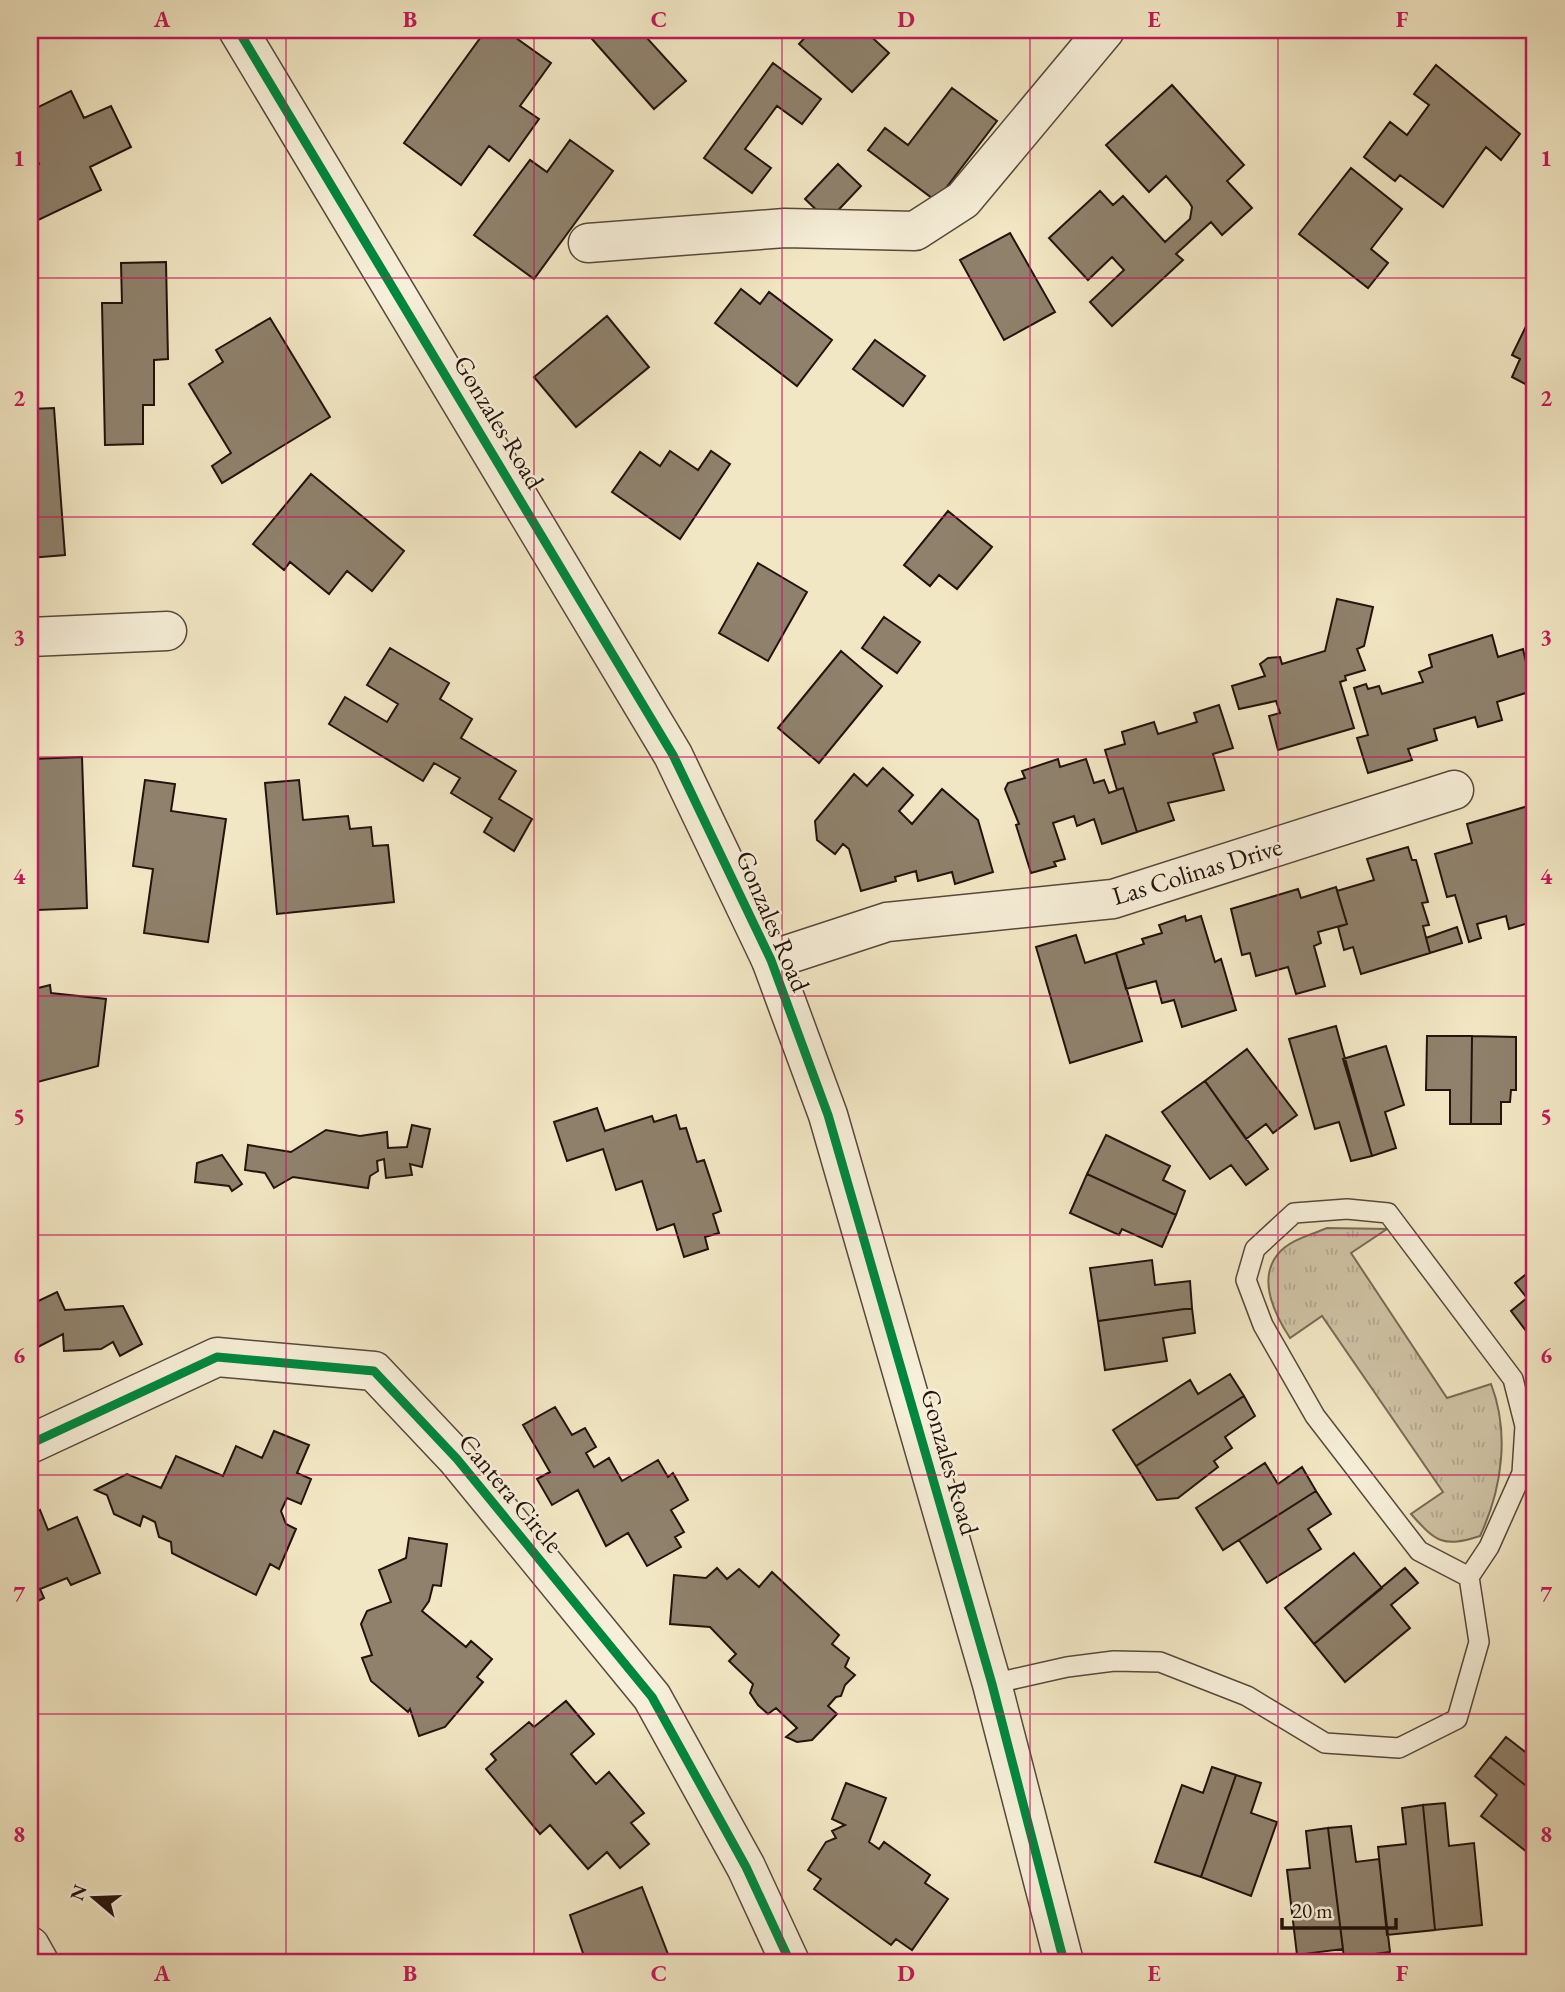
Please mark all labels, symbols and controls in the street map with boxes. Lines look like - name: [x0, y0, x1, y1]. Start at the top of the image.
- text: A: [153, 4, 171, 34]
- text: B: [403, 4, 417, 34]
- text: C: [651, 4, 667, 34]
- text: D: [897, 4, 915, 34]
- text: E: [1147, 4, 1161, 34]
- text: F: [1396, 4, 1409, 34]
- text: 1: [13, 143, 25, 173]
- text: 1: [1540, 143, 1552, 173]
- street label: Gonzales Road: [446, 349, 553, 496]
- text: 2: [13, 383, 25, 413]
- text: 2: [1540, 383, 1552, 413]
- text: 3: [13, 622, 25, 652]
- text: 3: [1540, 622, 1552, 652]
- street label: Las Colinas Drive: [1108, 829, 1286, 913]
- street label: Gonzales Road: [728, 845, 818, 998]
- text: 4: [13, 861, 26, 891]
- text: 4: [1540, 861, 1553, 891]
- text: 5: [13, 1101, 25, 1131]
- text: 5: [1540, 1101, 1552, 1131]
- text: 6: [13, 1340, 25, 1370]
- text: 6: [1540, 1340, 1552, 1370]
- street label: Gonzales Road: [913, 1385, 987, 1540]
- street label: Cantera Circle: [451, 1426, 571, 1560]
- text: 7: [13, 1579, 26, 1609]
- text: 7: [1540, 1579, 1553, 1609]
- text: 8: [13, 1819, 25, 1849]
- text: 8: [1540, 1819, 1552, 1849]
- north arrow: [60, 1862, 130, 1932]
- text: N: [64, 1881, 93, 1904]
- scale bar: [1282, 1887, 1395, 1931]
- text: 20 m: [1292, 1897, 1333, 1924]
- text: A: [153, 1958, 171, 1988]
- text: B: [403, 1958, 417, 1988]
- text: C: [651, 1958, 667, 1988]
- text: D: [897, 1958, 915, 1988]
- text: E: [1147, 1958, 1161, 1988]
- text: F: [1396, 1958, 1409, 1988]

